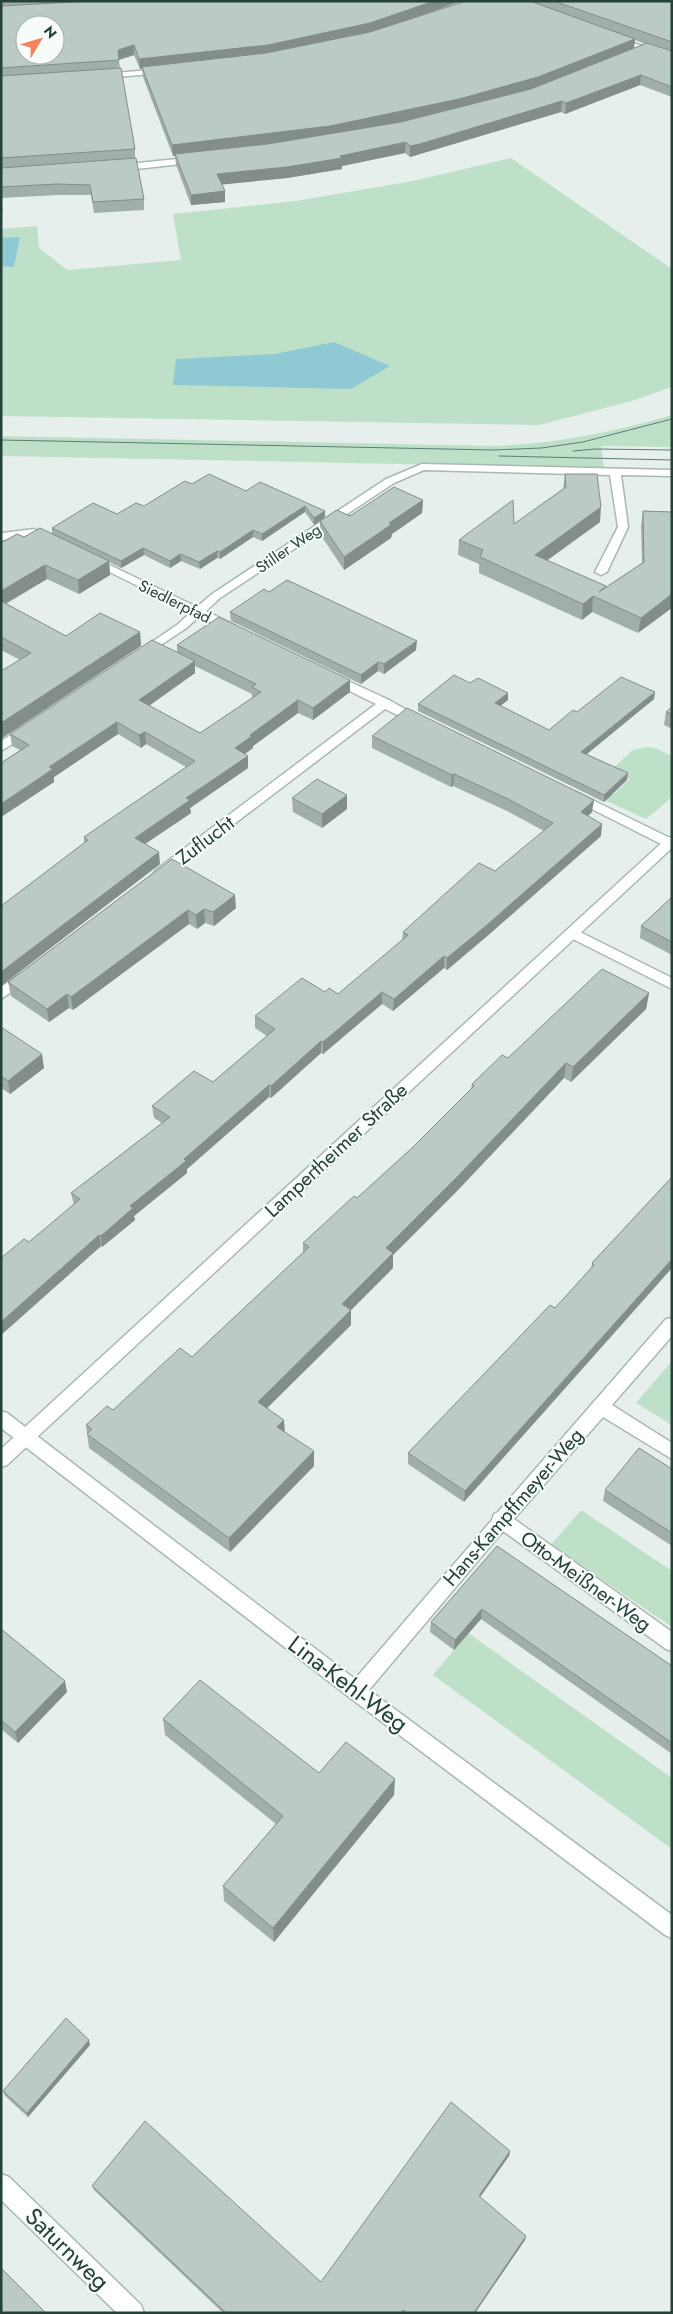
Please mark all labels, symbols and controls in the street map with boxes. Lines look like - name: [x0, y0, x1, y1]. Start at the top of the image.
- north arrow: [15, 15, 65, 65]
- text: N: [39, 21, 62, 43]
- street label: Stiller Weg: [251, 518, 326, 579]
- street label: Siedlerpfad: [135, 574, 215, 629]
- street label: Zuflucht: [170, 809, 241, 872]
- street label: Lampertheimer Straße: [258, 1076, 414, 1224]
- street label: Hans-Kampffmeyer-Weg: [436, 1422, 590, 1593]
- street label: Otto-Meißner-Weg: [514, 1524, 657, 1639]
- street label: Lina-Kehl-Weg: [281, 1627, 416, 1740]
- street label: Saturnweg: [17, 2199, 118, 2298]

